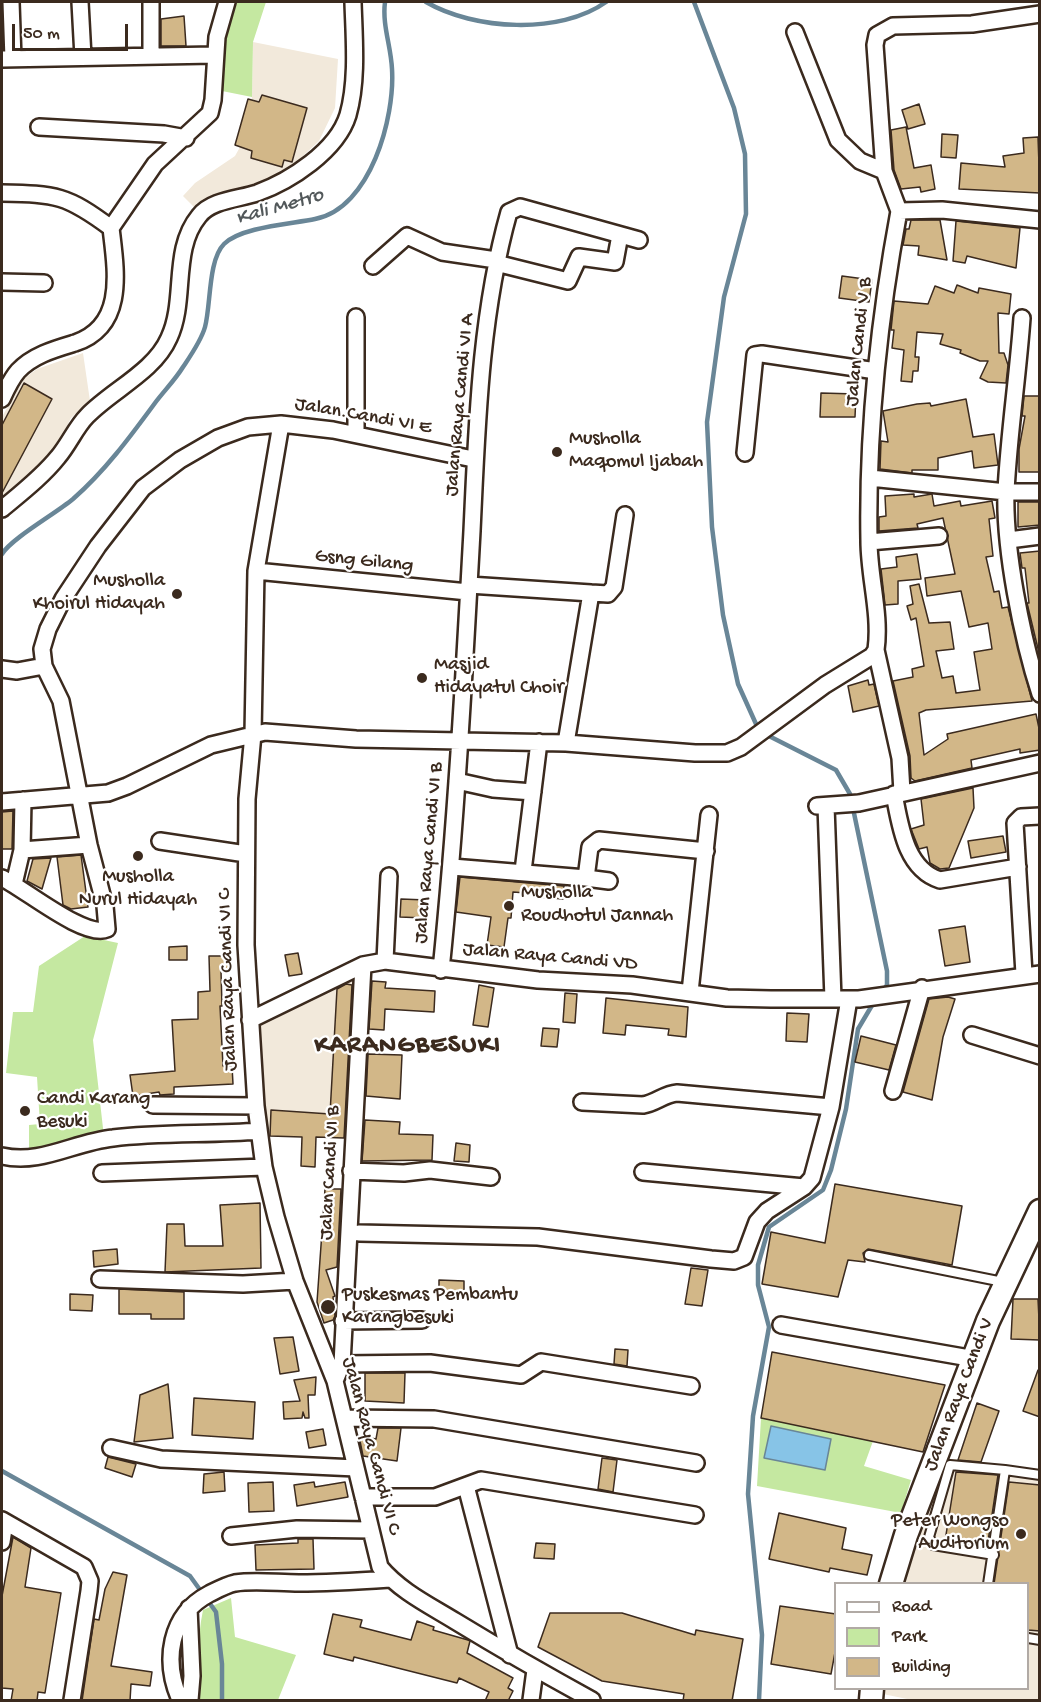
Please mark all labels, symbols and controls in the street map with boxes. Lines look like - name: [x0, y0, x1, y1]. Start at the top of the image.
- scale bar: [15, 12, 130, 50]
- text: 50 m: [23, 24, 60, 45]
- water label: Kali Metro: [233, 184, 327, 232]
- street label: Jalan Candi V B: [841, 276, 879, 408]
- street label: Jalan Raya Candi VI A: [441, 313, 481, 497]
- street label: Jalan.Candi VI E: [293, 393, 433, 441]
- place label: Musholla Maqomul Ijabah: [569, 428, 703, 475]
- marker: Musholla Maqomul Ijabah: [550, 445, 564, 459]
- street label: Gsng Gilang: [314, 545, 414, 579]
- place label: Musholla Khoirul Hidayah: [33, 570, 165, 617]
- marker: Musholla Khoirul Hidayah: [170, 587, 184, 601]
- place label: Masjid Hidayatul Choir: [434, 654, 564, 701]
- marker: Masjid Hidayatul Choir: [415, 671, 429, 685]
- street label: Jalan Raya Candi VI B: [410, 761, 450, 945]
- marker: Musholla Nurul Hidayah: [131, 849, 145, 863]
- place label: Musholla Nurul Hidayah: [79, 866, 197, 913]
- place label: Musholla Roudhotul Jannah: [521, 882, 673, 929]
- street label: Jalan Raya Candi VI C: [214, 888, 244, 1072]
- marker: Musholla Roudhotul Jannah: [502, 899, 516, 913]
- street label: Jalan Raya Candi VD: [462, 938, 638, 978]
- district label: KARANGBESUKI: [314, 1031, 502, 1063]
- place label: Candi Karang Besuki: [37, 1088, 150, 1135]
- marker: Candi Karang Besuki: [18, 1104, 32, 1118]
- street label: Jalan Candi VI B: [315, 1105, 347, 1241]
- place label: Puskesmas Pembantu Karangbesuki: [342, 1284, 518, 1331]
- marker: Puskesmas Pembantu Karangbesuki: [319, 1298, 337, 1316]
- street label: Jalan Raya Candi V: [920, 1315, 1000, 1475]
- street label: Jalan Raya Candi VI C: [335, 1355, 405, 1537]
- place label: Peter Wongso Auditorium: [891, 1510, 1009, 1557]
- marker: Peter Wongso Auditorium: [1014, 1527, 1028, 1541]
- legend: [834, 1582, 1029, 1690]
- text: Road: [892, 1597, 931, 1618]
- text: Park: [892, 1627, 926, 1648]
- text: Building: [892, 1657, 951, 1678]

